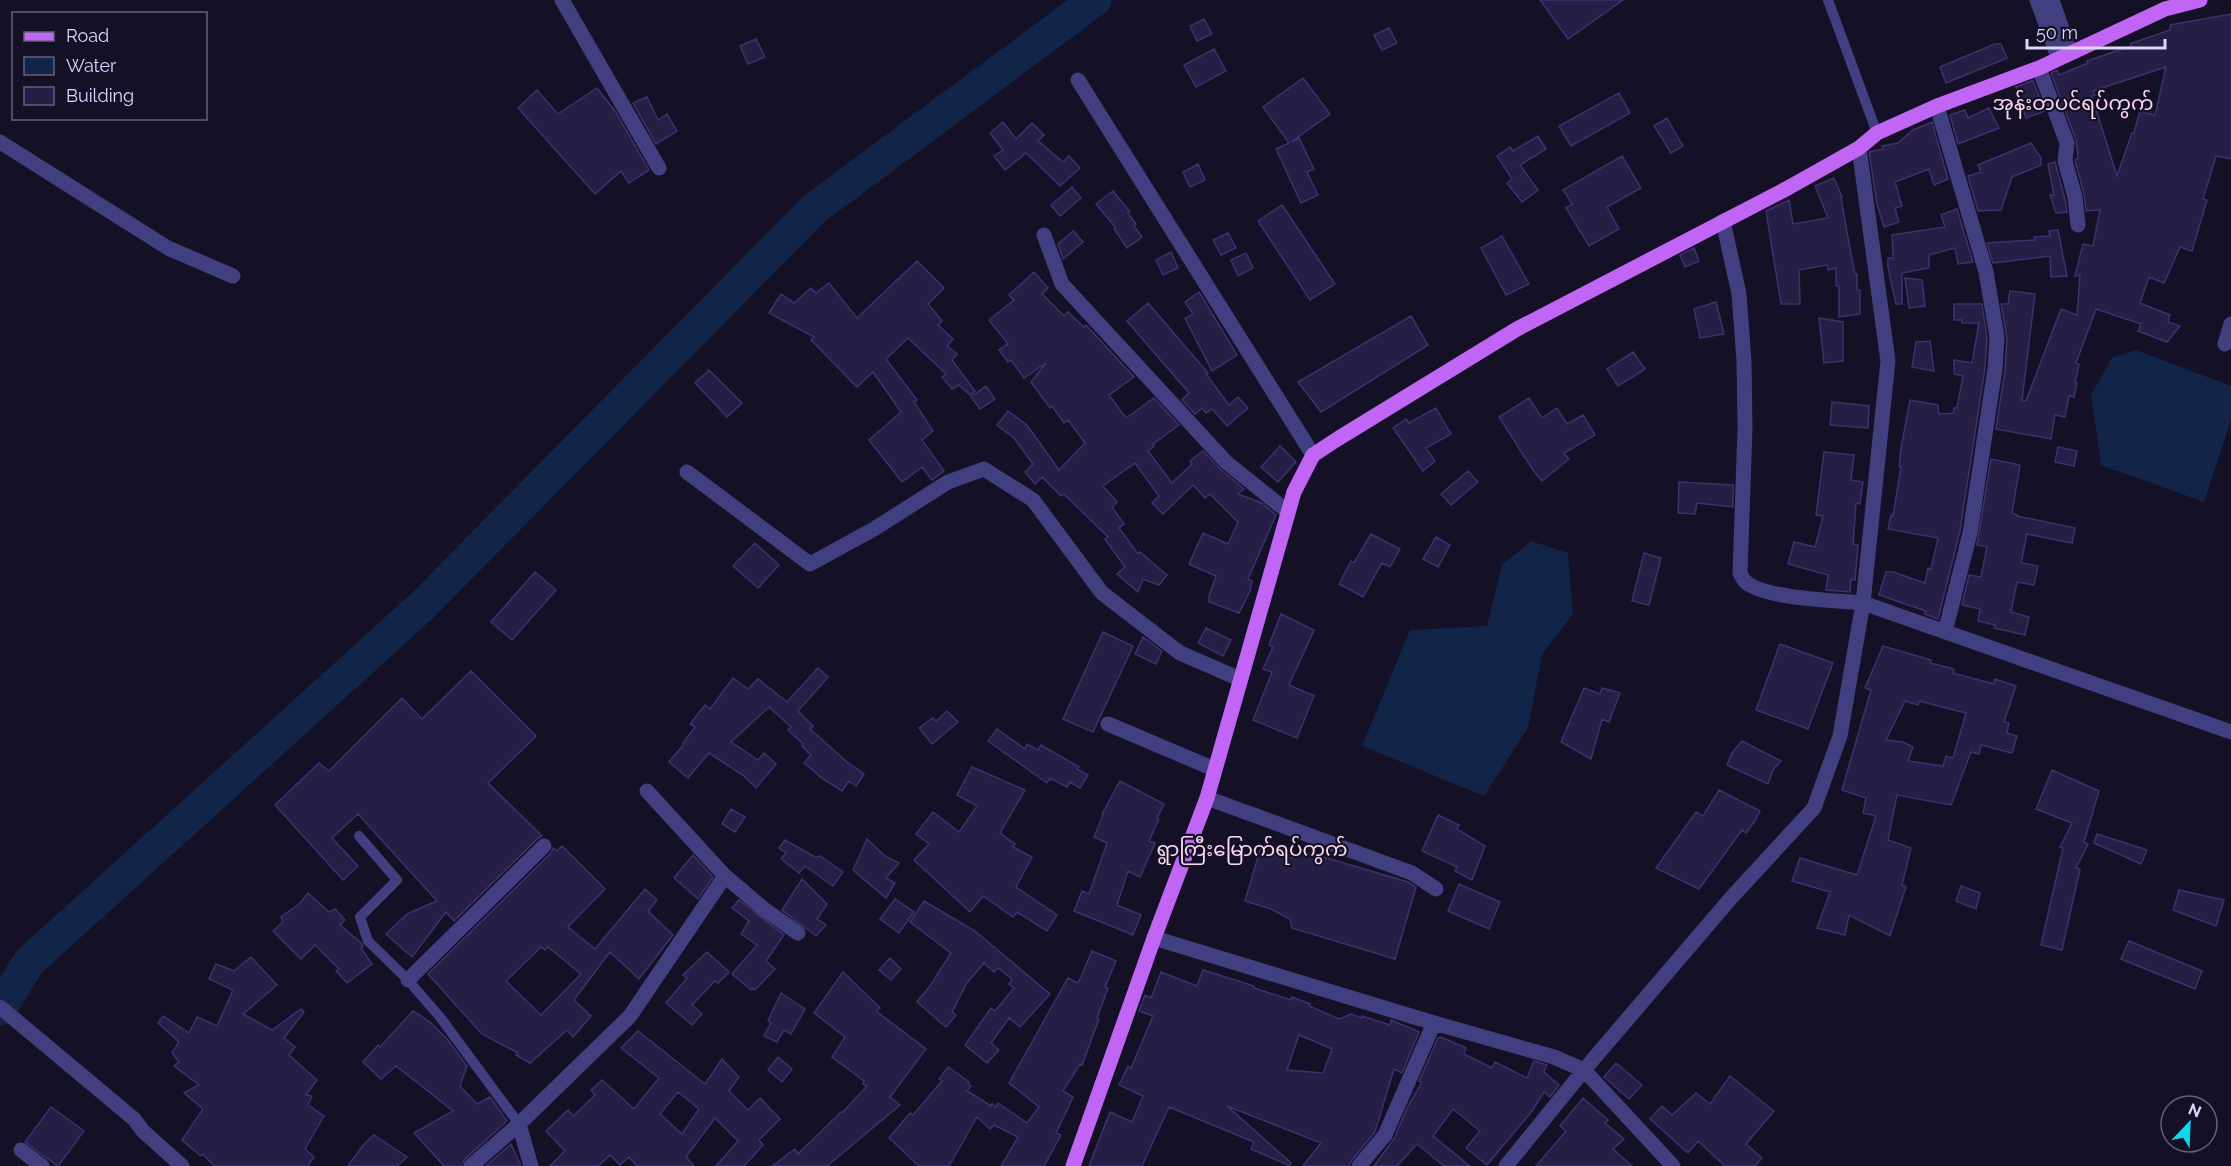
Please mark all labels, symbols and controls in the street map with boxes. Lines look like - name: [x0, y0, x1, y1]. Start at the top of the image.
- legend: [12, 12, 207, 120]
- scale bar: [2027, 12, 2165, 50]
- text: 50 m: [2036, 22, 2078, 43]
- text: Road: [66, 25, 109, 46]
- text: Water: [66, 55, 117, 76]
- text: Building: [66, 85, 134, 106]
- district label: အုန်းတပင်ရပ်ကွက်: [1993, 89, 2153, 120]
- district label: ရွာကြီးမြောက်ရပ်ကွက်: [1156, 835, 1348, 865]
- north arrow: [2159, 1094, 2219, 1154]
- text: N: [2185, 1100, 2204, 1122]

